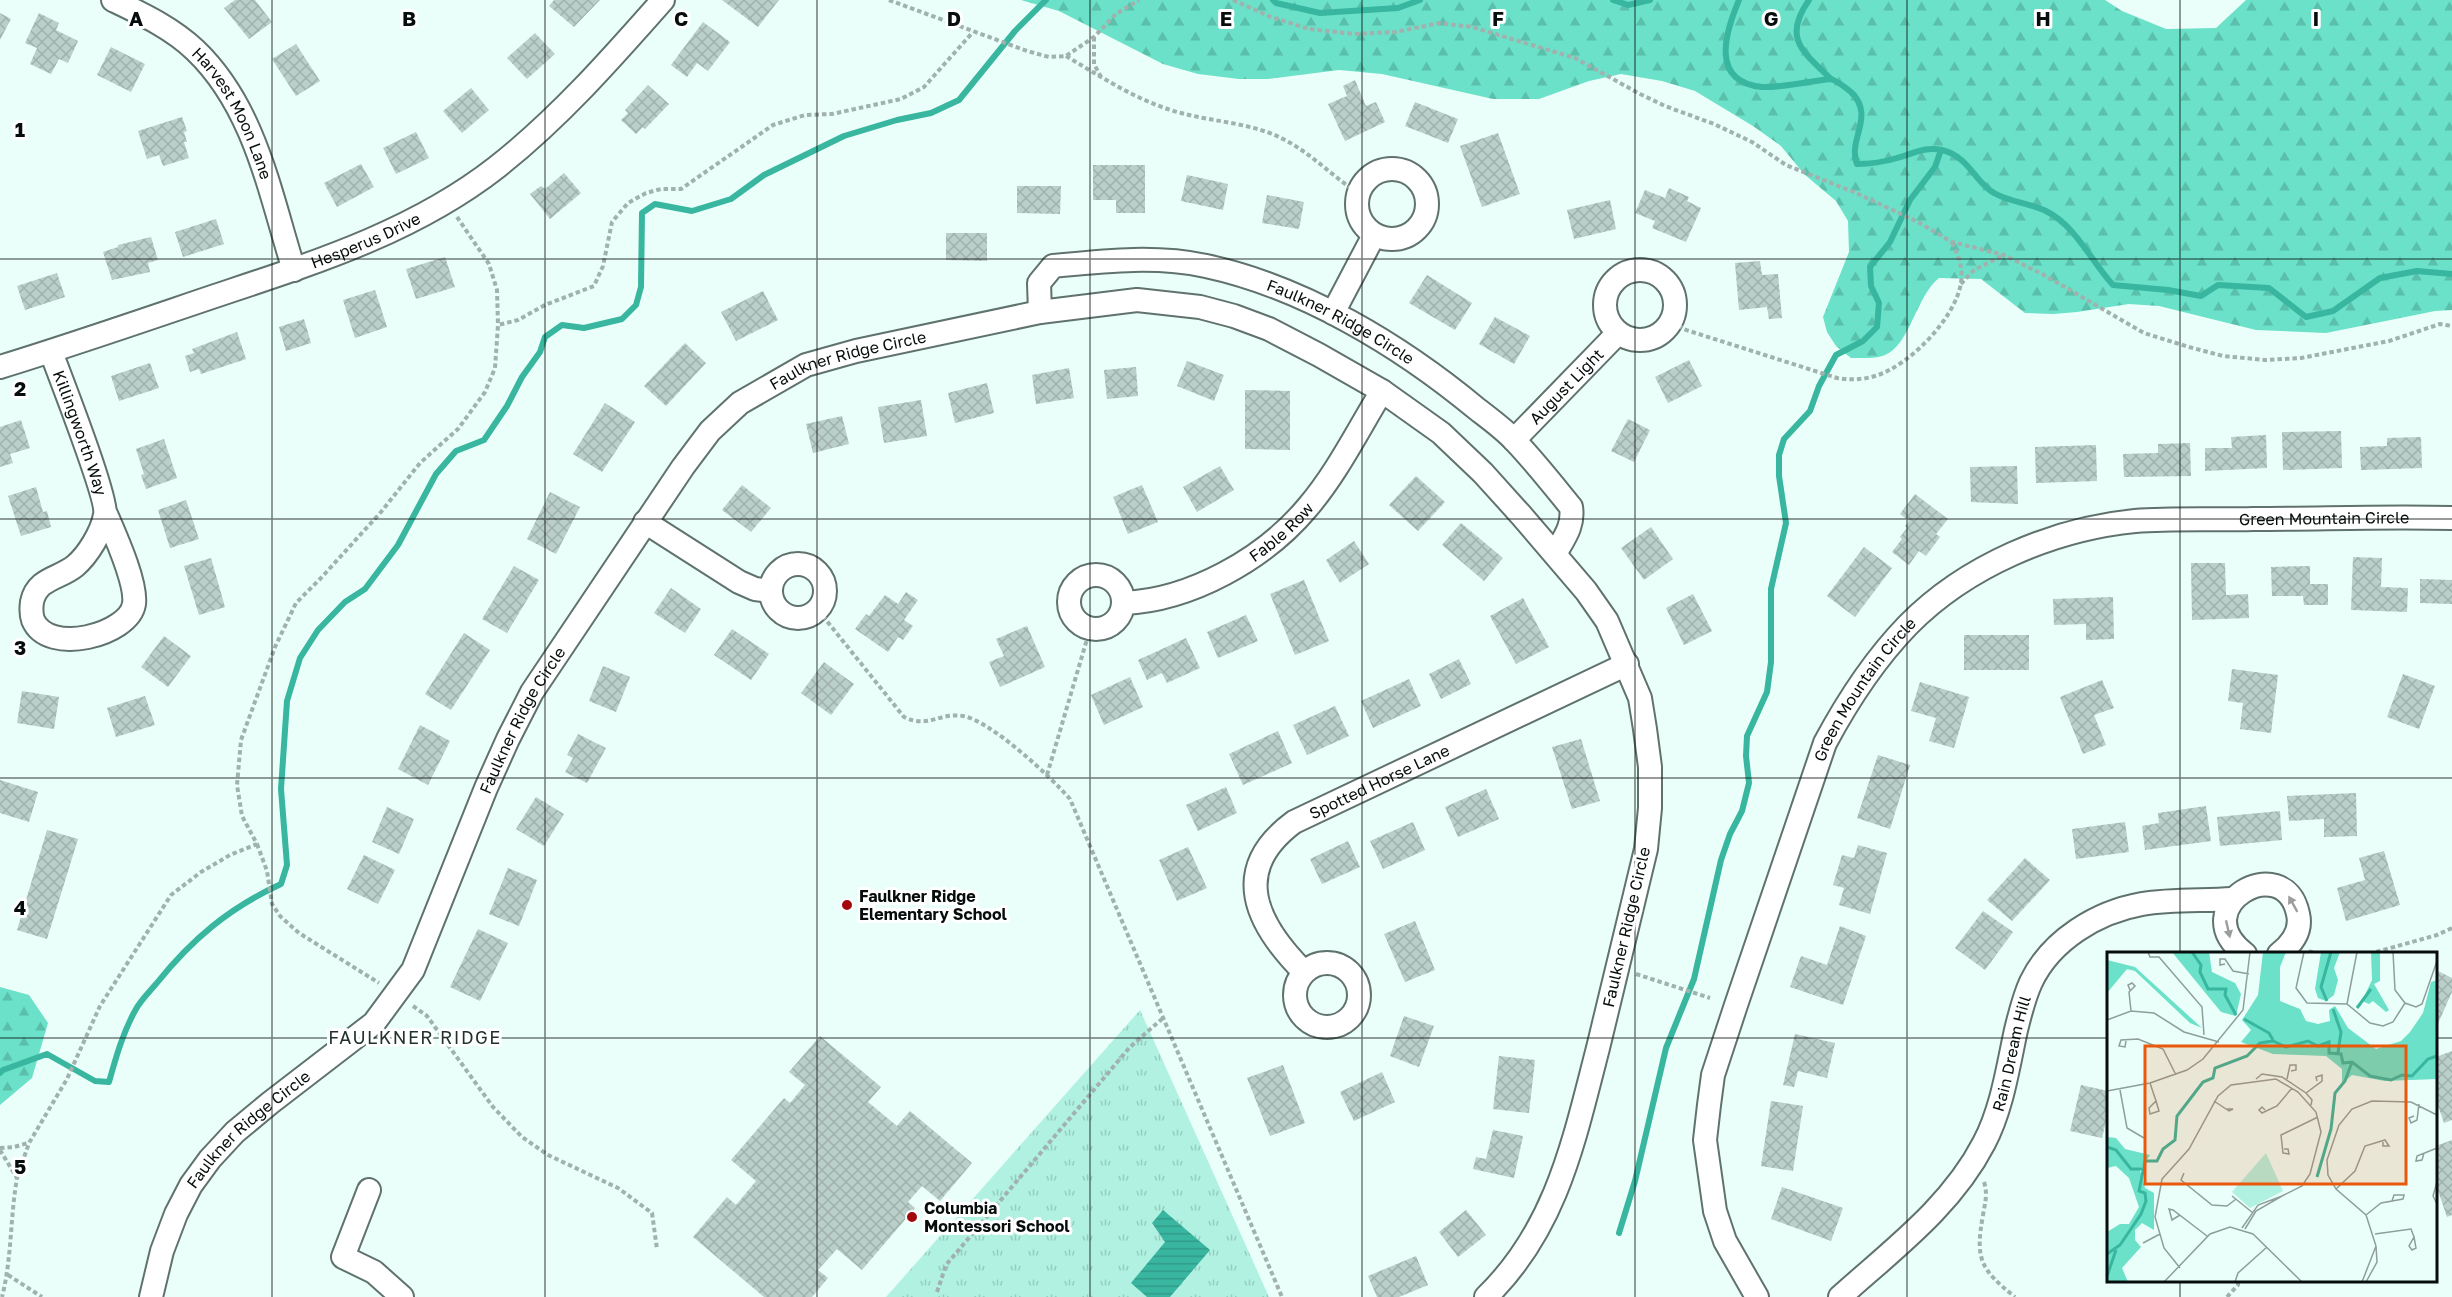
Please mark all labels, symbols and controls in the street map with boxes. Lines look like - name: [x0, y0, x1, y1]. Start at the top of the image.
- text: A: [129, 6, 143, 30]
- text: B: [402, 6, 416, 30]
- text: C: [674, 6, 688, 30]
- text: D: [947, 6, 961, 30]
- text: E: [1220, 6, 1232, 30]
- text: F: [1492, 6, 1504, 30]
- text: G: [1764, 6, 1778, 30]
- text: H: [2035, 6, 2051, 30]
- text: I: [2313, 6, 2319, 30]
- street label: Harvest Moon Lane: [188, 43, 276, 182]
- text: 1: [15, 117, 25, 141]
- street label: Hesperus Drive: [308, 208, 424, 273]
- street label: Faulkner Ridge Circle: [1264, 275, 1418, 369]
- street label: Faulkner Ridge Circle: [766, 326, 928, 394]
- street label: August Light: [1525, 344, 1608, 428]
- street label: Killingworth Way: [49, 367, 111, 498]
- text: 2: [14, 376, 26, 400]
- street label: Fable Row: [1245, 498, 1317, 566]
- street label: Green Mountain Circle: [2239, 507, 2409, 529]
- street label: Green Mountain Circle: [1809, 613, 1920, 764]
- text: 3: [14, 635, 26, 659]
- street label: Faulkner Ridge Circle: [475, 643, 570, 796]
- street label: Spotted Horse Lane: [1306, 740, 1453, 823]
- street label: Faulkner Ridge Circle: [1598, 845, 1654, 1009]
- place label: Faulkner Ridge Elementary School: [859, 886, 1008, 924]
- text: 4: [14, 895, 26, 919]
- one-way arrow: [2288, 895, 2298, 912]
- marker: Faulkner Ridge Elementary School: [840, 898, 854, 912]
- one-way arrow: [2224, 920, 2234, 938]
- inset map: [2107, 952, 2437, 1282]
- street label: Rain Dream Hill: [1988, 993, 2035, 1114]
- district label: FAULKNER RIDGE: [328, 1026, 502, 1048]
- street label: Faulkner Ridge Circle: [182, 1066, 314, 1192]
- text: 5: [14, 1154, 26, 1178]
- place label: Columbia Montessori School: [924, 1198, 1070, 1236]
- marker: Columbia Montessori School: [905, 1210, 919, 1224]

